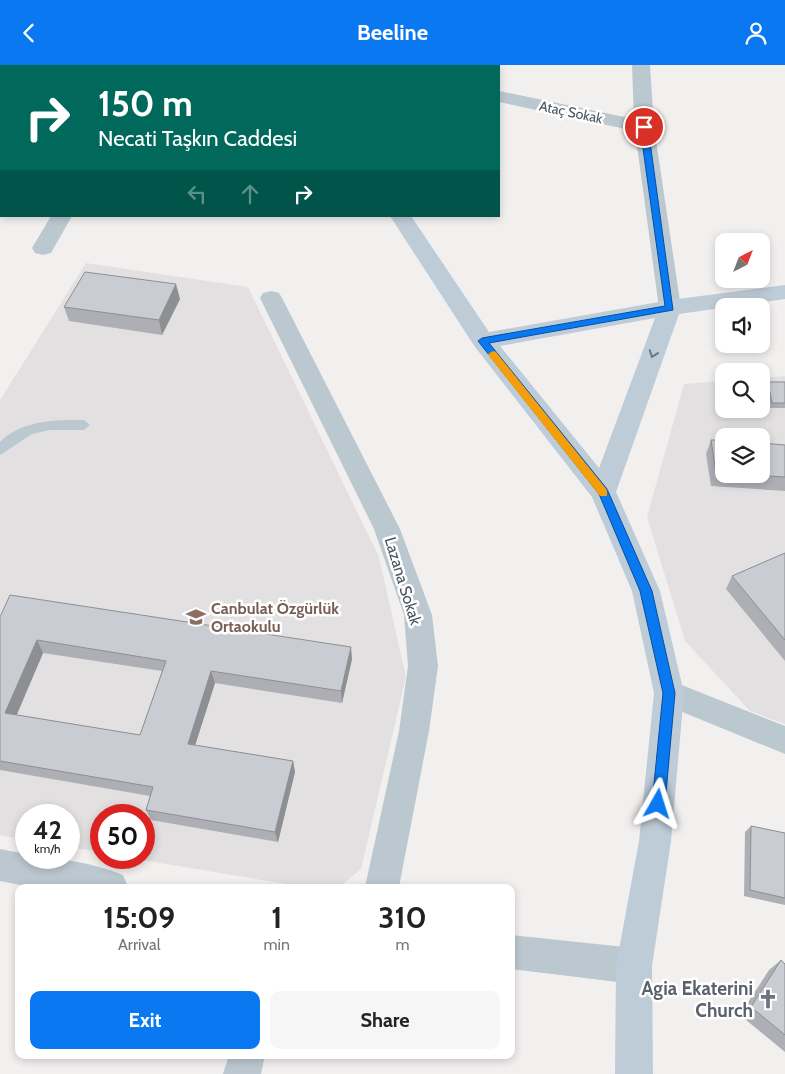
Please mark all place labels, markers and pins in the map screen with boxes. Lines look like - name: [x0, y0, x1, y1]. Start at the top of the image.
- pin: [623, 106, 665, 148]
- place label: Canbulat Özgürlük Ortaokulu: [211, 599, 339, 636]
- school or university icon: Canbulat Özgürlük Ortaokulu: [185, 606, 207, 628]
- place label: Agia Ekaterini Church: [642, 977, 753, 1022]
- church icon: Agia Ekaterini Church: [757, 988, 779, 1010]

